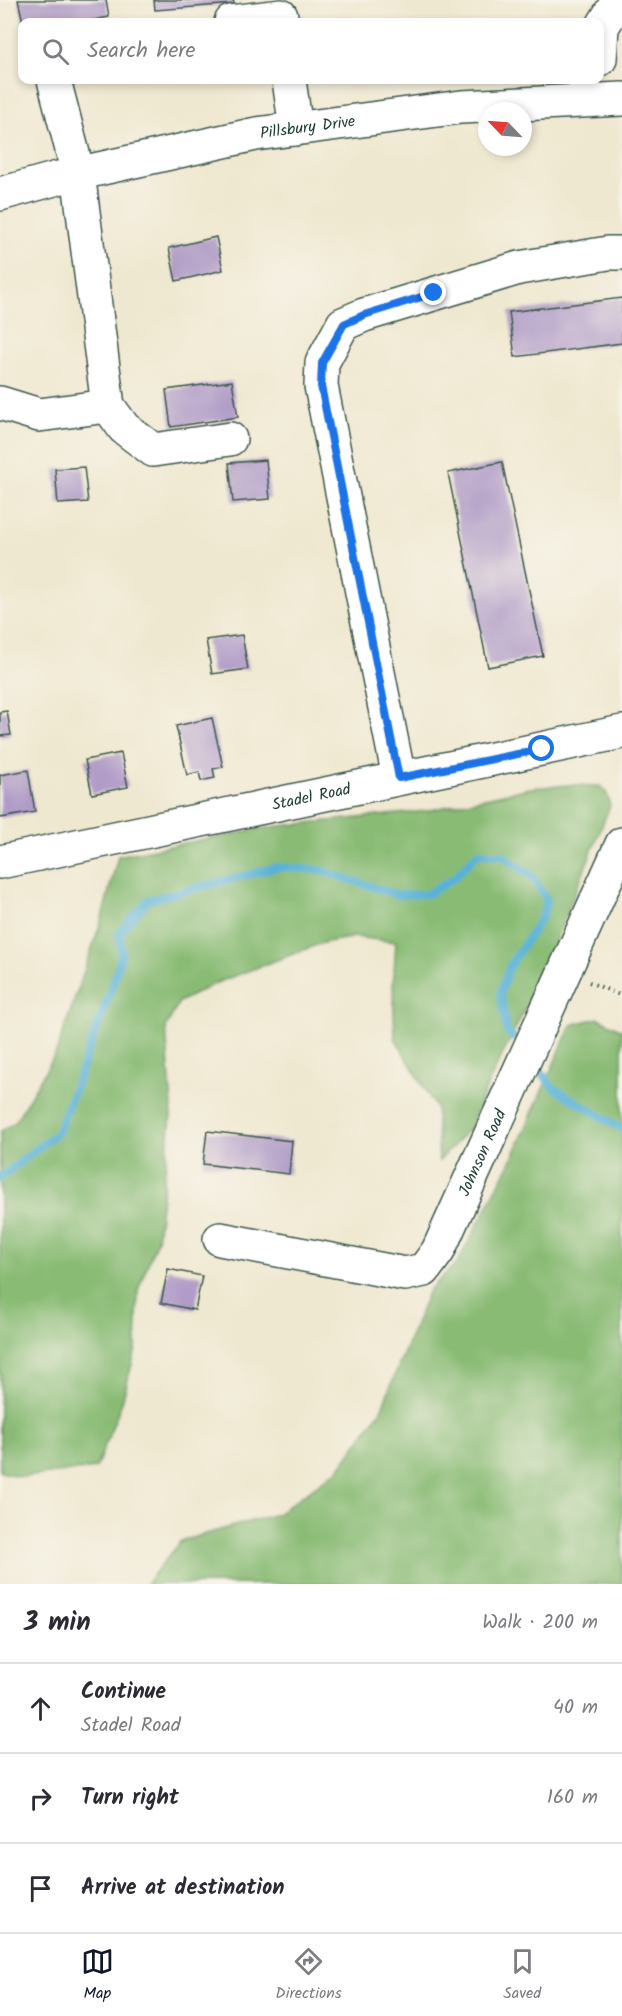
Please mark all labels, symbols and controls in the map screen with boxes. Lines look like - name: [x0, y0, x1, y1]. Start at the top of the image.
- search box: [18, 18, 604, 84]
- text: Search here: [87, 34, 195, 69]
- icon: search: [39, 35, 72, 68]
- north arrow: [478, 102, 532, 156]
- street label: Pillsbury Drive: [258, 109, 357, 146]
- route end: [420, 279, 446, 305]
- route start: [528, 735, 554, 761]
- street label: Stadel Road: [270, 776, 354, 817]
- street label: Johnson Road: [452, 1104, 513, 1200]
- text: 3 min: [24, 1602, 91, 1644]
- text: Walk · 200 m: [482, 1607, 598, 1639]
- text: Continue: [81, 1675, 166, 1710]
- icon: ahead: [24, 1692, 57, 1725]
- text: 40 m: [553, 1692, 598, 1724]
- text: Stadel Road: [81, 1710, 181, 1742]
- text: Turn right: [81, 1781, 179, 1816]
- icon: right: [24, 1782, 57, 1815]
- text: 160 m: [547, 1782, 598, 1814]
- text: Arrive at destination: [81, 1871, 284, 1906]
- icon: arrive: [24, 1872, 57, 1905]
- tab: Map: [81, 1945, 114, 2006]
- tab: Directions: [275, 1945, 342, 2006]
- tab: Saved: [503, 1945, 541, 2006]

